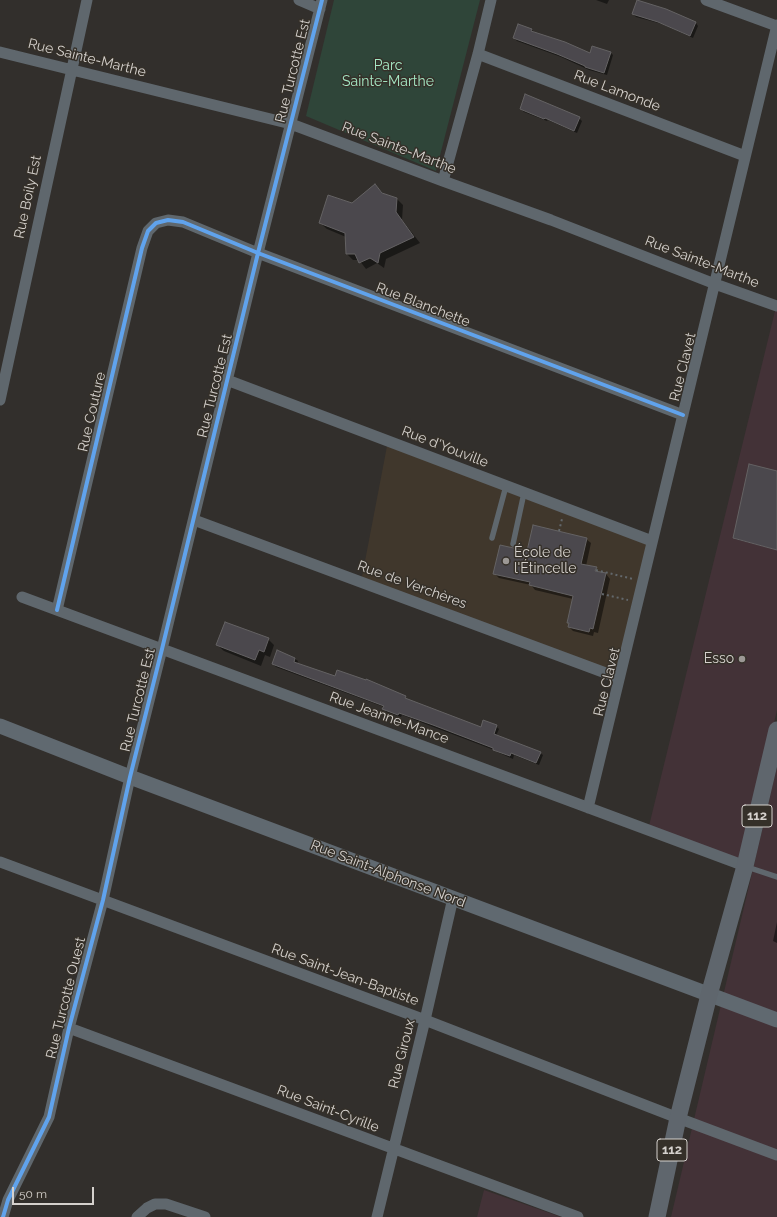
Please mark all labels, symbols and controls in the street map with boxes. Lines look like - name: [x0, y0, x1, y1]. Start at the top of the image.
- street label: Rue Turcotte Est: [272, 17, 314, 125]
- street label: Rue Sainte-Marthe: [26, 35, 148, 81]
- park label: Parc Sainte-Marthe: [342, 58, 434, 90]
- street label: Rue Lamonde: [571, 67, 663, 115]
- street label: Rue Sainte-Marthe: [340, 118, 458, 178]
- street label: Rue Boily Est: [11, 154, 45, 240]
- street label: Rue Sainte-Marthe: [643, 232, 761, 292]
- street label: Rue Blanchette: [374, 279, 472, 331]
- street label: Rue Clavet: [666, 331, 700, 403]
- street label: Rue Turcotte Est: [194, 332, 236, 440]
- street label: Rue Couture: [75, 371, 109, 453]
- street label: Rue d'Youville: [399, 423, 491, 471]
- place label: École de l'Étincelle: [514, 545, 576, 578]
- marker: École de l'Étincelle: [501, 556, 511, 566]
- street label: Rue de Verchères: [355, 557, 469, 613]
- street label: Rue Turcotte Est: [117, 646, 159, 754]
- street label: Rue Clavet: [590, 646, 624, 718]
- place label: Esso: [704, 651, 734, 667]
- marker: Esso: [737, 654, 747, 664]
- street label: Rue Jeanne-Mance: [327, 689, 451, 747]
- road number: 112: [742, 805, 772, 827]
- street label: Rue Saint-Alphonse Nord: [308, 837, 468, 911]
- street label: Rue Turcotte Ouest: [43, 935, 89, 1061]
- street label: Rue Saint-Jean-Baptiste: [269, 941, 421, 1009]
- street label: Rue Giroux: [385, 1018, 419, 1090]
- street label: Rue Saint-Cyrille: [275, 1082, 381, 1136]
- road number: 112: [657, 1139, 687, 1161]
- scale bar: [14, 1179, 96, 1205]
- text: 50 m: [19, 1187, 47, 1201]

